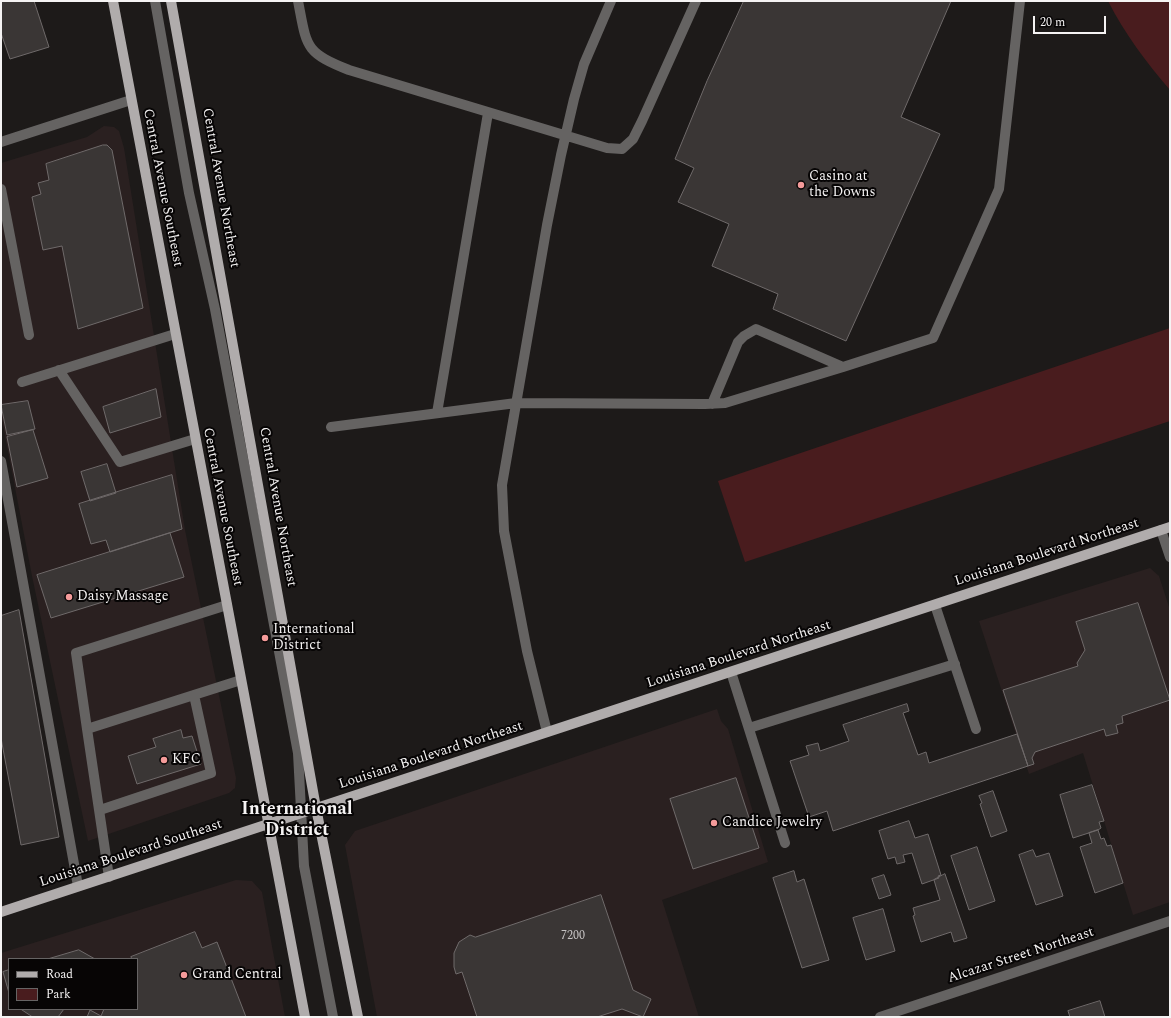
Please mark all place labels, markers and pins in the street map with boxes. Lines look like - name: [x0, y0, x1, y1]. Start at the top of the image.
- place label: Casino at the Downs: [809, 169, 876, 202]
- marker: Casino at the Downs: [796, 180, 806, 190]
- place label: Daisy Massage: [77, 589, 169, 605]
- marker: Daisy Massage: [64, 592, 74, 602]
- place label: International District: [273, 622, 355, 654]
- marker: International District: [260, 633, 270, 643]
- place label: KFC: [172, 752, 201, 768]
- marker: KFC: [159, 755, 169, 765]
- place label: Candice Jewelry: [722, 815, 822, 831]
- marker: Candice Jewelry: [709, 818, 719, 828]
- place label: Grand Central: [192, 967, 282, 983]
- marker: Grand Central: [179, 970, 189, 980]

